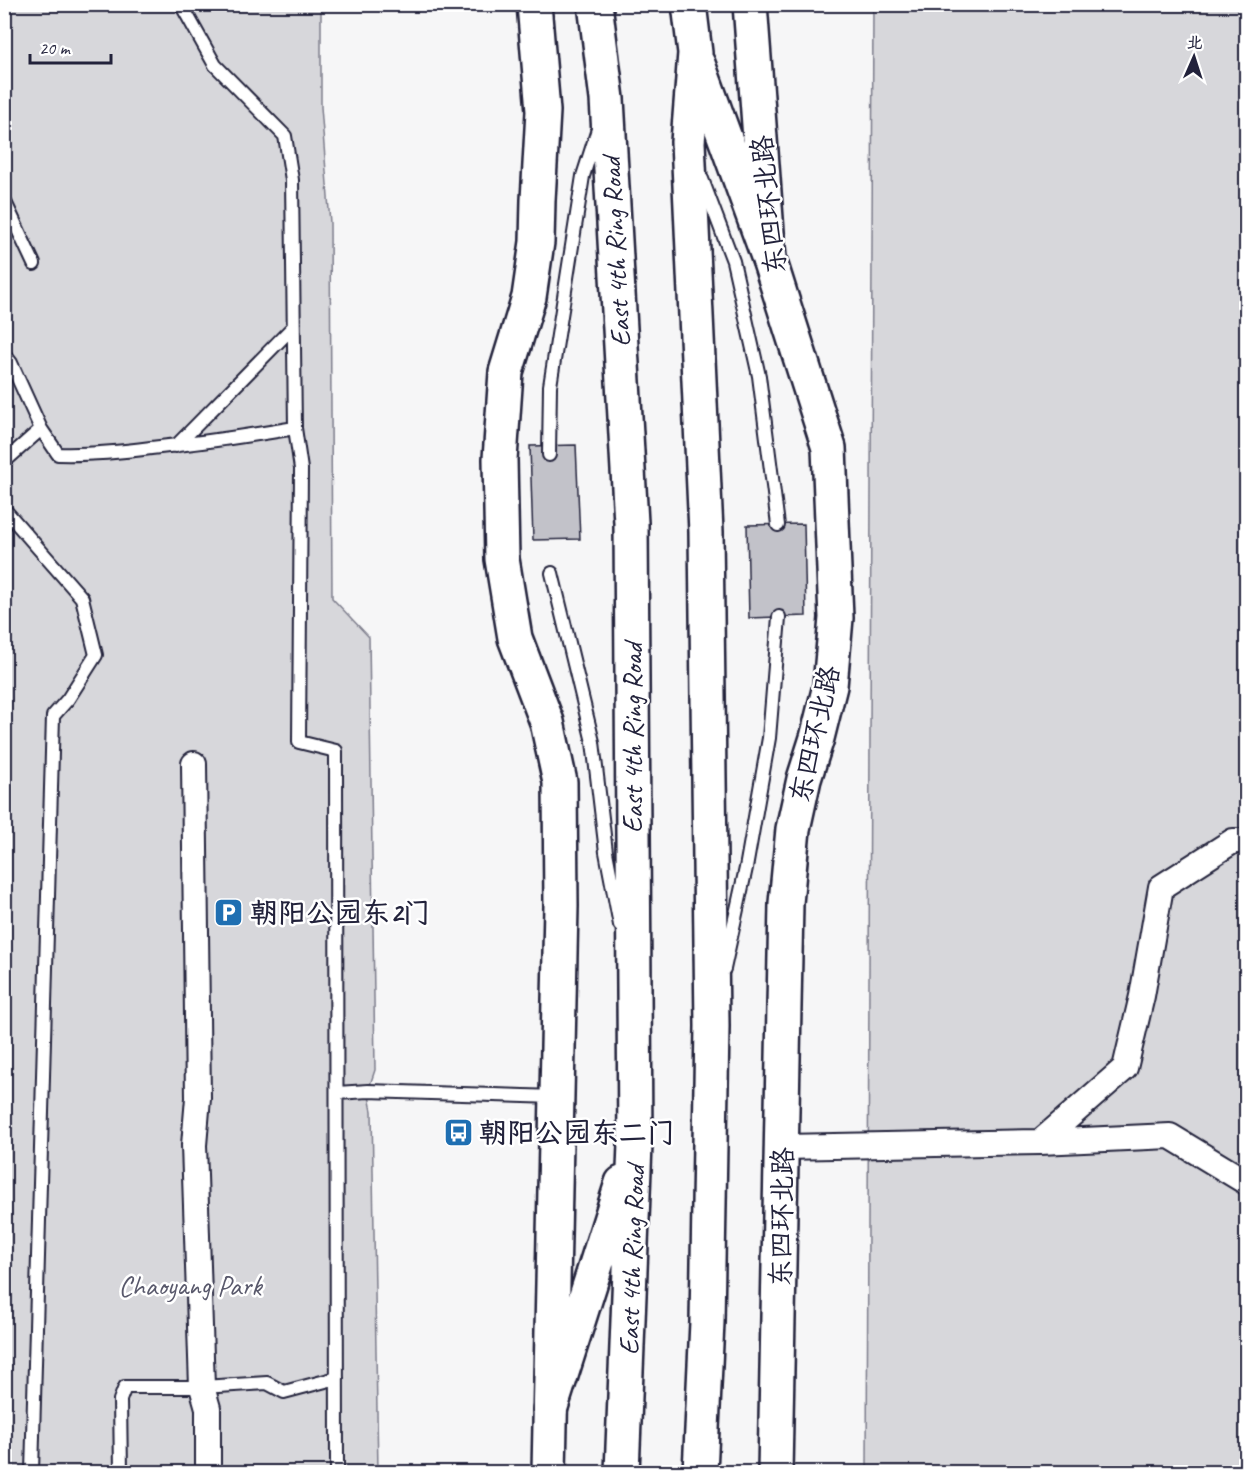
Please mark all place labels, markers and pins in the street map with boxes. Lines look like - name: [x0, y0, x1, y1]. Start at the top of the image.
- place label: 朝阳公园东2门: [250, 895, 431, 930]
- parking icon: 朝阳公园东2门: [213, 896, 245, 928]
- place label: 朝阳公园东二门: [479, 1115, 675, 1150]
- bus stop icon: 朝阳公园东二门: [442, 1116, 474, 1148]

